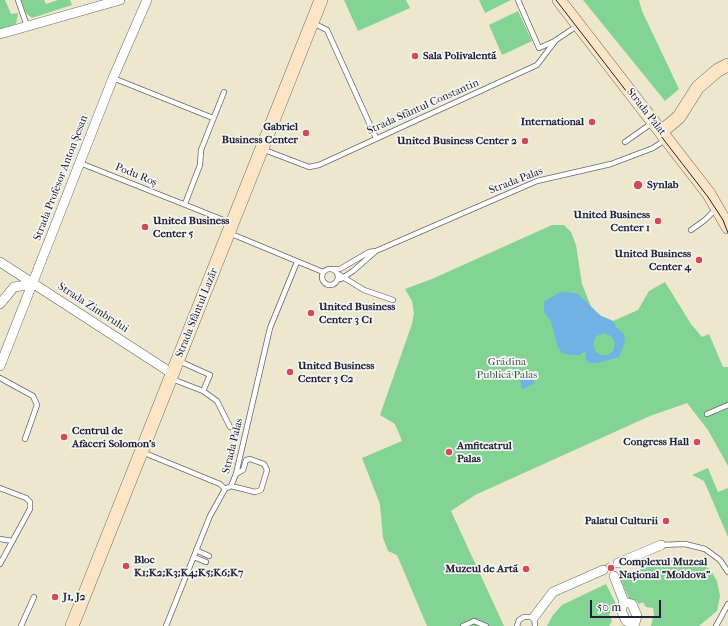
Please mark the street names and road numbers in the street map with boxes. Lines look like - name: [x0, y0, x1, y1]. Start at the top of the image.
- street label: Strada Sfântul Constantin: [365, 76, 481, 138]
- street label: Strada Palat: [623, 86, 669, 138]
- street label: Strada Profesor Anton Șesan: [31, 113, 91, 243]
- street label: Podu Roș: [113, 161, 159, 189]
- street label: Strada Palas: [487, 165, 545, 197]
- street label: Strada Sfântul Lazăr: [173, 266, 221, 360]
- street label: Strada Zimbrului: [55, 280, 131, 336]
- street label: Strada Palas: [220, 417, 246, 475]

